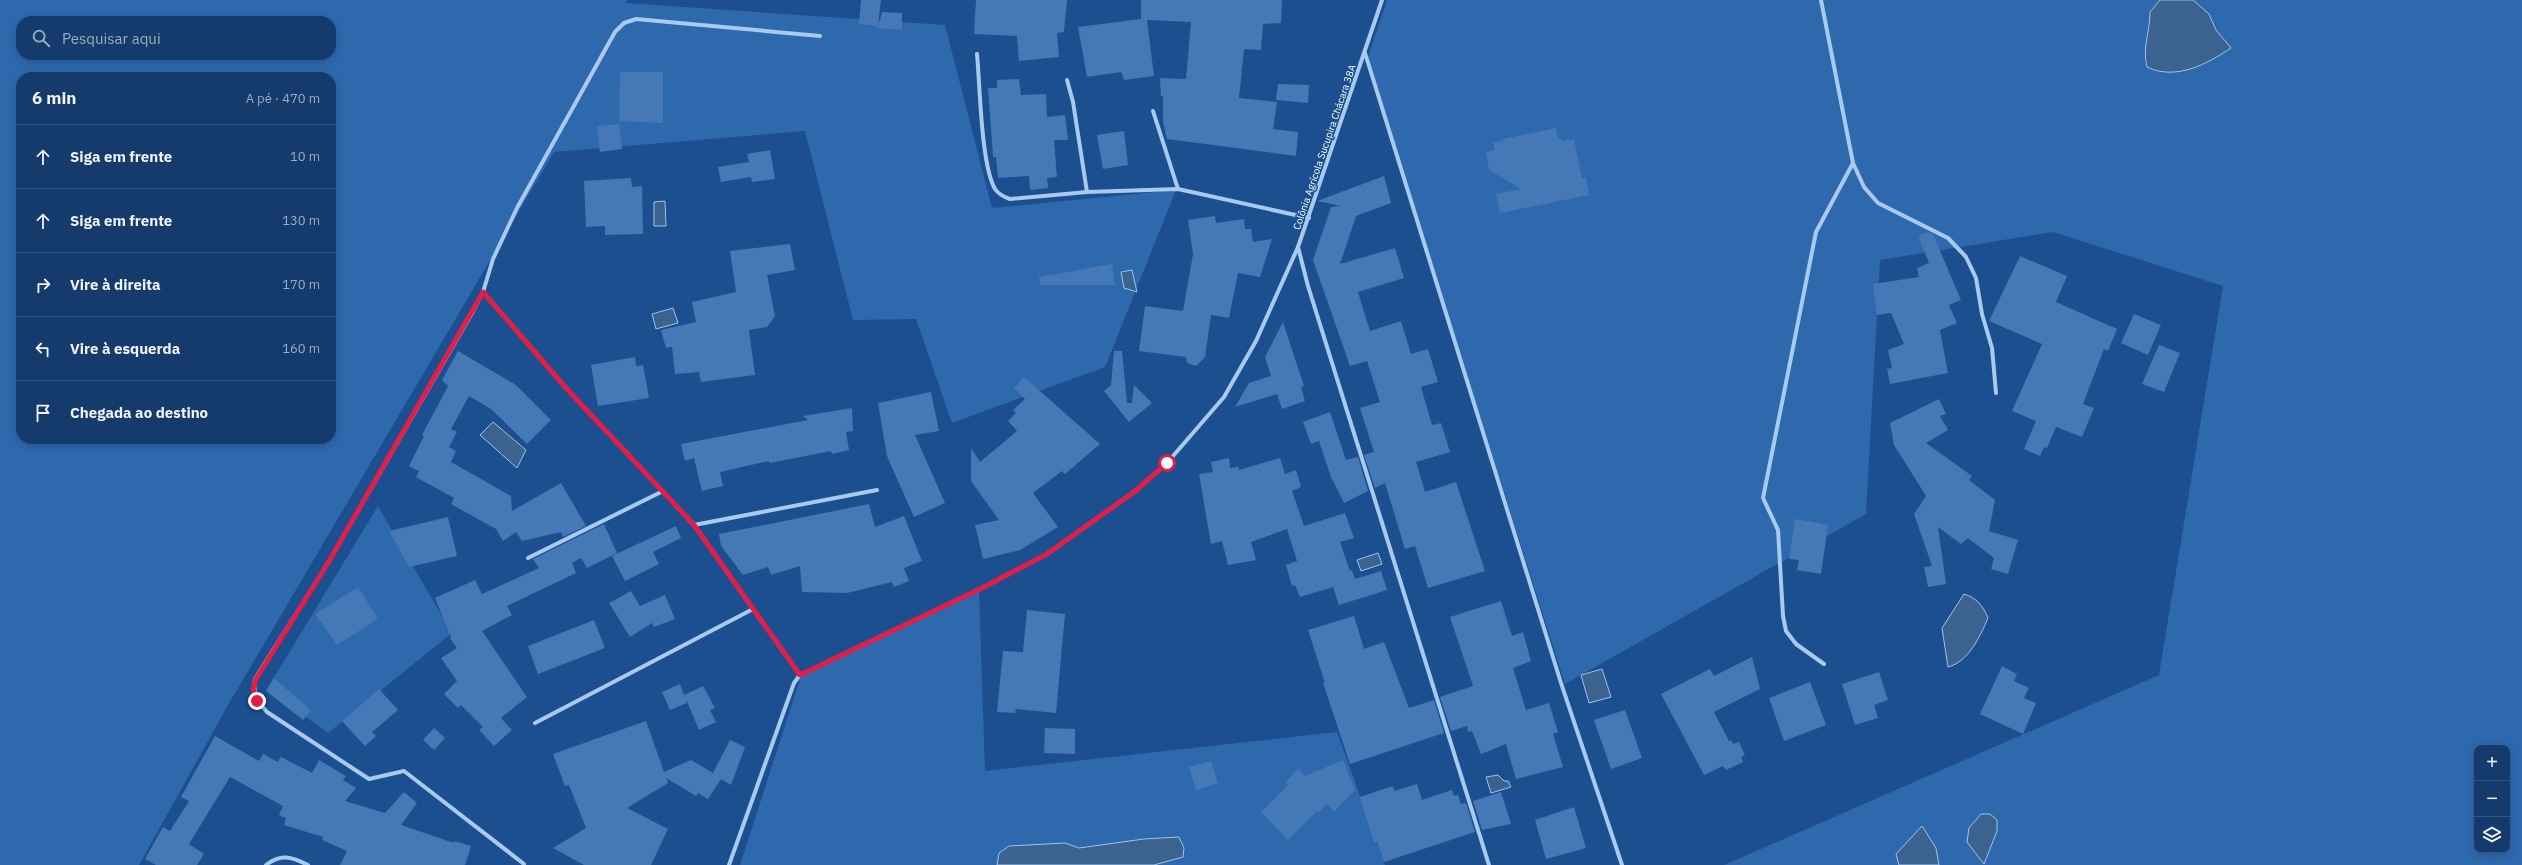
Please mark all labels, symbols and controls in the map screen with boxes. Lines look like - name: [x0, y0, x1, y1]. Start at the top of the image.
- search box: [16, 16, 336, 60]
- icon: search: [30, 27, 52, 49]
- text: Pesquisar aqui: [62, 29, 161, 48]
- street label: Colônia Agrícola Sucupira Chácara 38A: [1290, 62, 1359, 232]
- text: 6 min: [32, 87, 76, 109]
- text: A pé · 470 m: [246, 90, 320, 107]
- icon: ahead: [32, 146, 54, 168]
- text: Siga em frente: [70, 147, 172, 166]
- text: 10 m: [290, 148, 320, 165]
- icon: ahead: [32, 210, 54, 232]
- text: Siga em frente: [70, 211, 172, 230]
- text: 130 m: [282, 212, 320, 229]
- icon: right: [32, 274, 54, 296]
- text: Vire à direita: [70, 275, 160, 294]
- text: 170 m: [282, 276, 320, 293]
- icon: left: [32, 338, 54, 360]
- text: Vire à esquerda: [70, 339, 180, 358]
- text: 160 m: [282, 340, 320, 357]
- icon: arrive: [32, 402, 54, 424]
- text: Chegada ao destino: [70, 403, 208, 422]
- route start: [1158, 454, 1176, 472]
- route end: [248, 692, 266, 710]
- map controls: [2474, 745, 2510, 853]
- button: +: [2474, 745, 2510, 781]
- button: −: [2474, 781, 2510, 817]
- button: layers: [2474, 817, 2510, 853]

